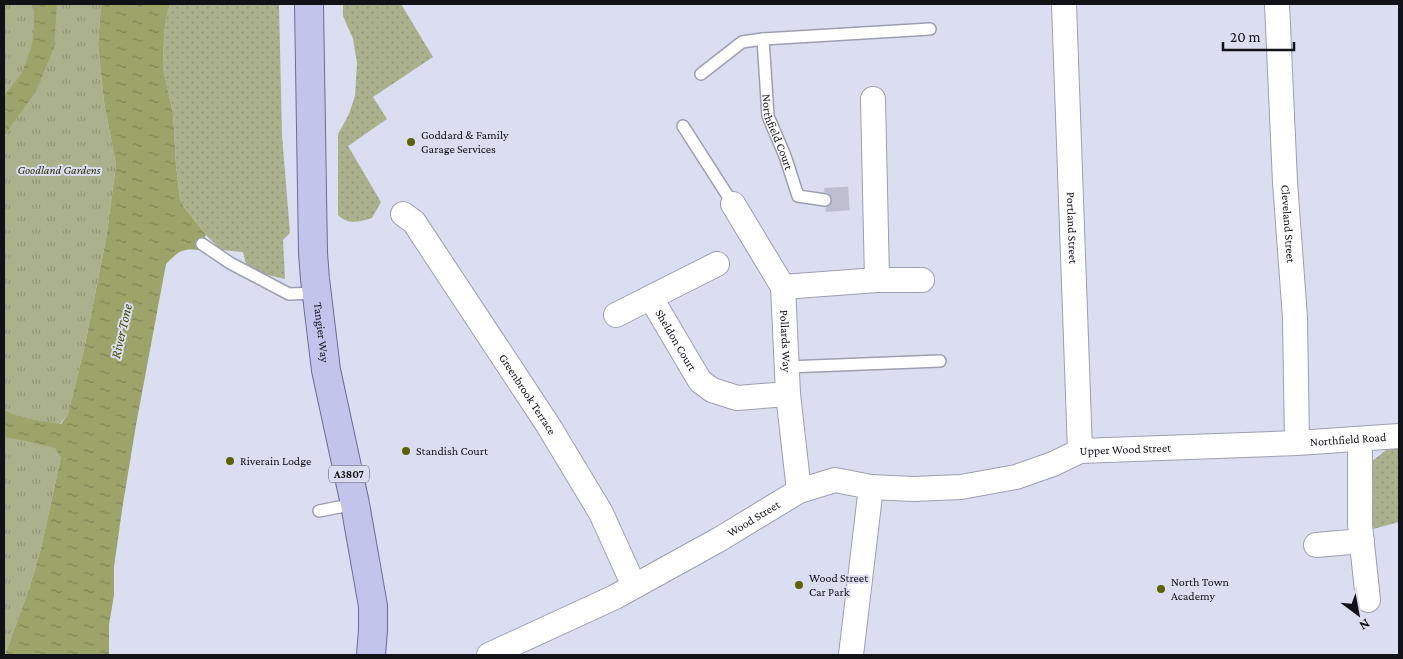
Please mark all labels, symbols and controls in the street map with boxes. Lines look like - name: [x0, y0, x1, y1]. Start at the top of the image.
- scale bar: [1223, 20, 1294, 52]
- text: 20 m: [1230, 29, 1261, 45]
- street label: Northfield Court: [760, 94, 796, 173]
- place label: Goddard & Family Garage Services: [421, 128, 509, 156]
- marker: Goddard & Family Garage Services: [405, 136, 417, 148]
- park label: Goodland Gardens: [17, 163, 101, 177]
- street label: Cleveland Street: [1278, 184, 1298, 264]
- street label: Portland Street: [1064, 192, 1080, 265]
- water label: River Tone: [107, 302, 135, 360]
- street label: Tangier Way: [311, 302, 332, 364]
- street label: Sheldon Court: [652, 307, 700, 374]
- street label: Pollards Way: [777, 310, 794, 373]
- street label: Greenbrook Terrace: [496, 351, 559, 437]
- street label: Northfield Road: [1310, 430, 1387, 449]
- street label: Upper Wood Street: [1079, 441, 1172, 458]
- place label: Standish Court: [416, 444, 489, 458]
- marker: Standish Court: [400, 445, 412, 457]
- place label: Riverain Lodge: [240, 454, 311, 468]
- marker: Riverain Lodge: [224, 455, 236, 467]
- road number: A3807: [329, 466, 369, 482]
- street label: Wood Street: [725, 497, 783, 540]
- place label: Wood Street Car Park: [809, 571, 869, 599]
- place label: North Town Academy: [1171, 575, 1230, 603]
- marker: Wood Street Car Park: [793, 579, 805, 591]
- marker: North Town Academy: [1155, 583, 1167, 595]
- north arrow: [1333, 589, 1383, 639]
- text: N: [1356, 616, 1373, 635]

